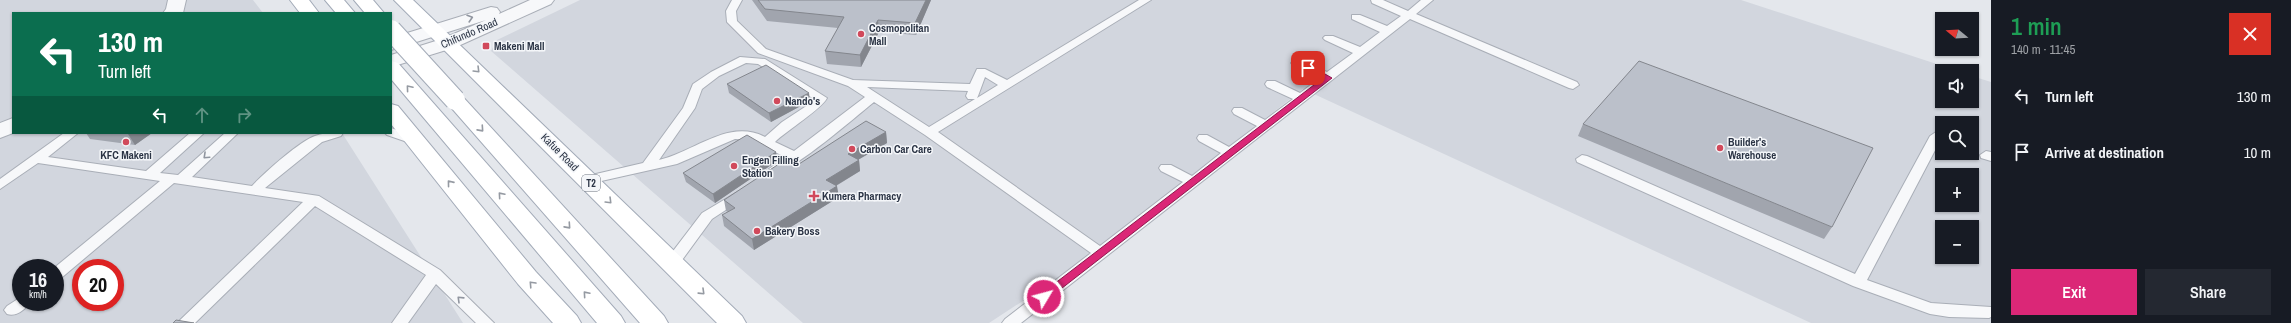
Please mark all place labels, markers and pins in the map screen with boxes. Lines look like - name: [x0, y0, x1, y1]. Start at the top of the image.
- place label: Cosmopolitan Mall: [869, 21, 929, 48]
- marker: Cosmopolitan Mall: [856, 29, 866, 39]
- place label: Makeni Mall: [494, 39, 545, 53]
- marker: Makeni Mall: [481, 41, 491, 51]
- pin: [1291, 51, 1325, 85]
- place label: Nando's: [785, 94, 820, 108]
- marker: Nando's: [772, 96, 782, 106]
- place label: Builder's Warehouse: [1728, 135, 1776, 162]
- marker: KFC Makeni: [121, 137, 131, 147]
- place label: Carbon Car Care: [860, 142, 932, 156]
- marker: Builder's Warehouse: [1715, 143, 1725, 153]
- marker: Carbon Car Care: [847, 144, 857, 154]
- place label: KFC Makeni: [100, 148, 152, 162]
- place label: Engen Filling Station: [742, 153, 799, 180]
- marker: Engen Filling Station: [729, 161, 739, 171]
- place label: Kumera Pharmacy: [822, 189, 901, 203]
- marker: Kumera Pharmacy: [809, 191, 819, 201]
- place label: Bakery Boss: [765, 224, 820, 238]
- marker: Bakery Boss: [752, 226, 762, 236]

